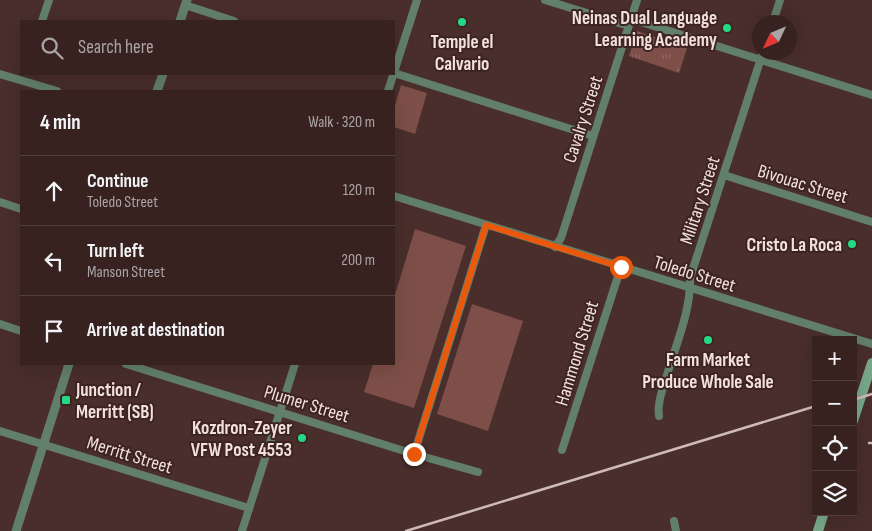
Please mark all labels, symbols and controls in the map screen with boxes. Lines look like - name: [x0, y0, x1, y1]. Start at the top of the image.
- place label: Neinas Dual Language Learning Academy: [572, 7, 717, 52]
- north arrow: [752, 15, 797, 60]
- marker: Temple el Calvario: [456, 16, 468, 28]
- search box: [20, 20, 395, 75]
- marker: Neinas Dual Language Learning Academy: [721, 22, 733, 34]
- place label: Temple el Calvario: [431, 31, 493, 76]
- icon: search: [38, 34, 66, 62]
- text: Search here: [78, 36, 154, 59]
- street label: Cavalry Street: [559, 73, 608, 166]
- text: 4 min: [40, 110, 81, 135]
- text: Walk · 320 m: [308, 113, 375, 132]
- street label: Military Street: [675, 153, 726, 247]
- street label: Bivouac Street: [755, 160, 851, 209]
- text: Continue: [87, 170, 148, 193]
- icon: ahead: [40, 177, 68, 205]
- text: 120 m: [343, 181, 375, 200]
- text: Toledo Street: [87, 193, 158, 212]
- place label: Cristo La Roca: [747, 234, 842, 257]
- marker: Cristo La Roca: [846, 238, 858, 250]
- text: Turn left: [87, 240, 144, 263]
- icon: left: [40, 247, 68, 275]
- text: 200 m: [341, 251, 375, 270]
- street label: Toledo Street: [651, 251, 738, 298]
- route start: [610, 256, 633, 279]
- text: Manson Street: [87, 263, 165, 282]
- street label: Hammond Street: [551, 298, 604, 409]
- icon: arrive: [40, 317, 68, 345]
- text: Arrive at destination: [87, 319, 225, 342]
- marker: Farm Market Produce Whole Sale: [702, 334, 714, 346]
- map controls: [812, 336, 857, 516]
- button: +: [812, 336, 857, 381]
- place label: Farm Market Produce Whole Sale: [642, 349, 774, 394]
- place label: Junction / Merritt (SB): [75, 379, 154, 424]
- street label: Plumer Street: [261, 381, 352, 428]
- button: −: [812, 381, 857, 426]
- marker: Junction / Merritt (SB): [60, 394, 72, 406]
- place label: Kozdron-Zeyer VFW Post 4553: [191, 417, 292, 462]
- button: locate: [812, 426, 857, 471]
- street label: Merritt Street: [84, 432, 175, 479]
- marker: Kozdron-Zeyer VFW Post 4553: [296, 432, 308, 444]
- route end: [403, 443, 426, 466]
- button: layers: [812, 471, 857, 516]

